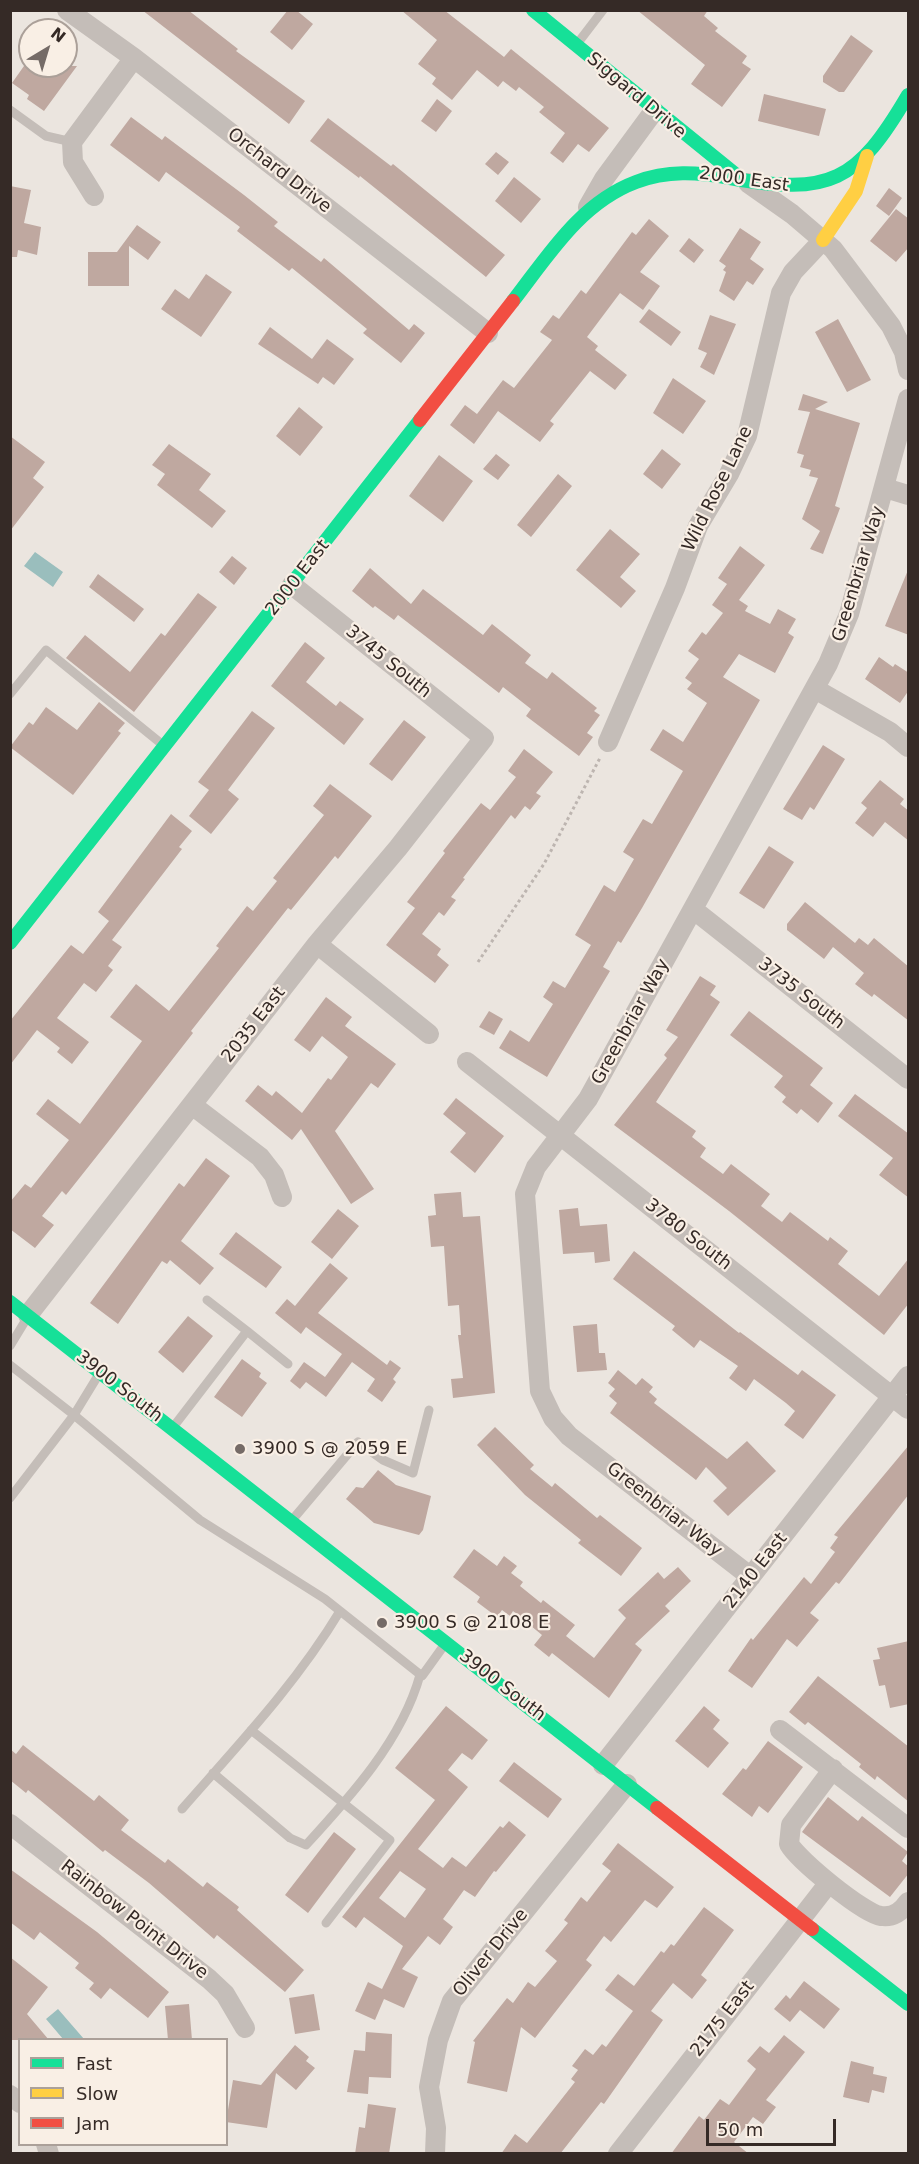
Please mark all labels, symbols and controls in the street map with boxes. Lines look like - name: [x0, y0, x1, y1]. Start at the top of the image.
- north arrow: [18, 18, 78, 78]
- text: N: [47, 23, 69, 47]
- street label: Siggard Drive: [582, 48, 690, 144]
- street label: Orchard Drive: [223, 124, 335, 218]
- street label: 2000 East: [698, 163, 790, 197]
- street label: Wild Rose Lane: [678, 423, 758, 555]
- street label: Greenbriar Way: [828, 504, 890, 644]
- street label: 2000 East: [262, 536, 334, 620]
- street label: 3745 South: [341, 621, 435, 703]
- street label: 3735 South: [753, 954, 849, 1034]
- street label: Greenbriar Way: [587, 955, 675, 1089]
- street label: 2035 East: [218, 983, 290, 1067]
- street label: 3780 South: [640, 1195, 736, 1275]
- street label: 3900 South: [71, 1347, 167, 1427]
- place label: 3900 S @ 2059 E: [252, 1438, 407, 1460]
- marker: 3900 S @ 2059 E: [233, 1442, 247, 1456]
- street label: Greenbriar Way: [602, 1458, 726, 1562]
- street label: 2140 East: [720, 1529, 792, 1613]
- place label: 3900 S @ 2108 E: [394, 1612, 549, 1634]
- marker: 3900 S @ 2108 E: [375, 1616, 389, 1630]
- street label: 3900 South: [454, 1646, 550, 1726]
- street label: Rainbow Point Drive: [56, 1856, 212, 1984]
- street label: Oliver Drive: [449, 1905, 533, 2001]
- street label: 2175 East: [687, 1977, 759, 2061]
- legend: [18, 2038, 228, 2146]
- text: Fast: [76, 2053, 112, 2074]
- text: Slow: [76, 2083, 118, 2104]
- scale bar: [709, 2107, 840, 2145]
- text: Jam: [76, 2113, 110, 2134]
- text: 50 m: [717, 2119, 763, 2140]

